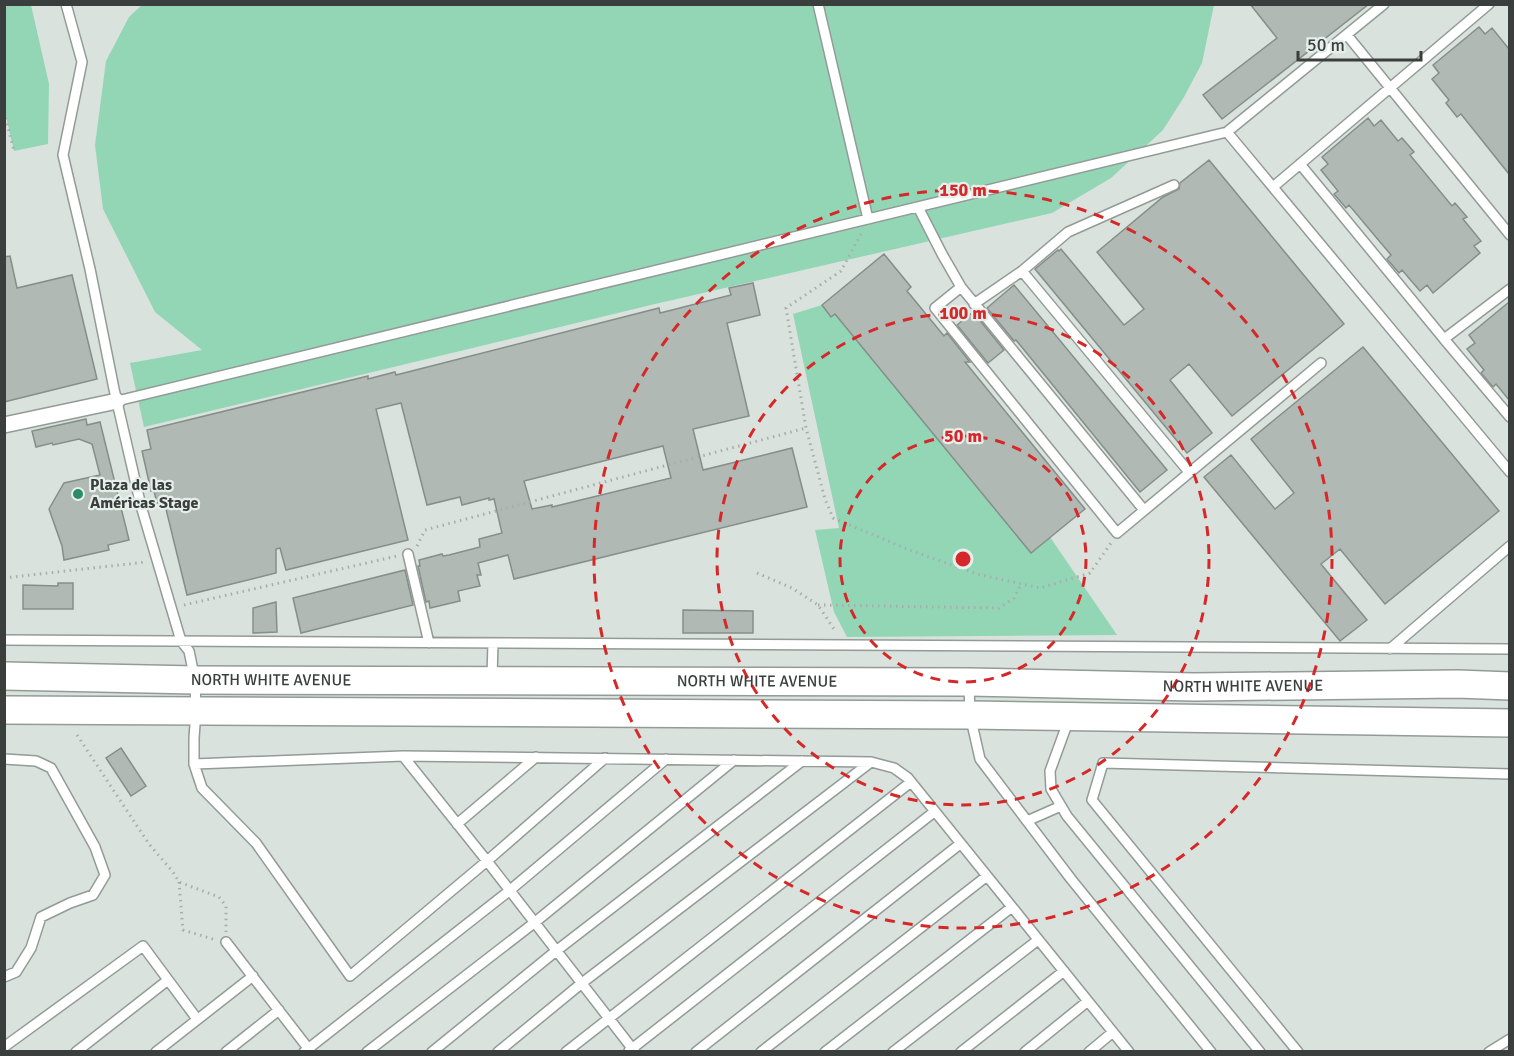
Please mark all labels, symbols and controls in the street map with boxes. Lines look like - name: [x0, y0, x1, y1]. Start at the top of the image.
- scale bar: [1298, 24, 1421, 62]
- text: 50 m: [1307, 34, 1345, 56]
- text: 150 m: [939, 179, 987, 201]
- text: 100 m: [939, 302, 987, 324]
- text: 50 m: [944, 425, 982, 447]
- place label: Plaza de las Américas Stage: [90, 475, 199, 513]
- marker: Plaza de las Américas Stage: [71, 487, 85, 501]
- centre of rings: [953, 549, 973, 569]
- street label: NORTH WHITE AVENUE: [191, 670, 351, 690]
- street label: NORTH WHITE AVENUE: [677, 671, 837, 692]
- street label: NORTH WHITE AVENUE: [1162, 676, 1323, 697]

